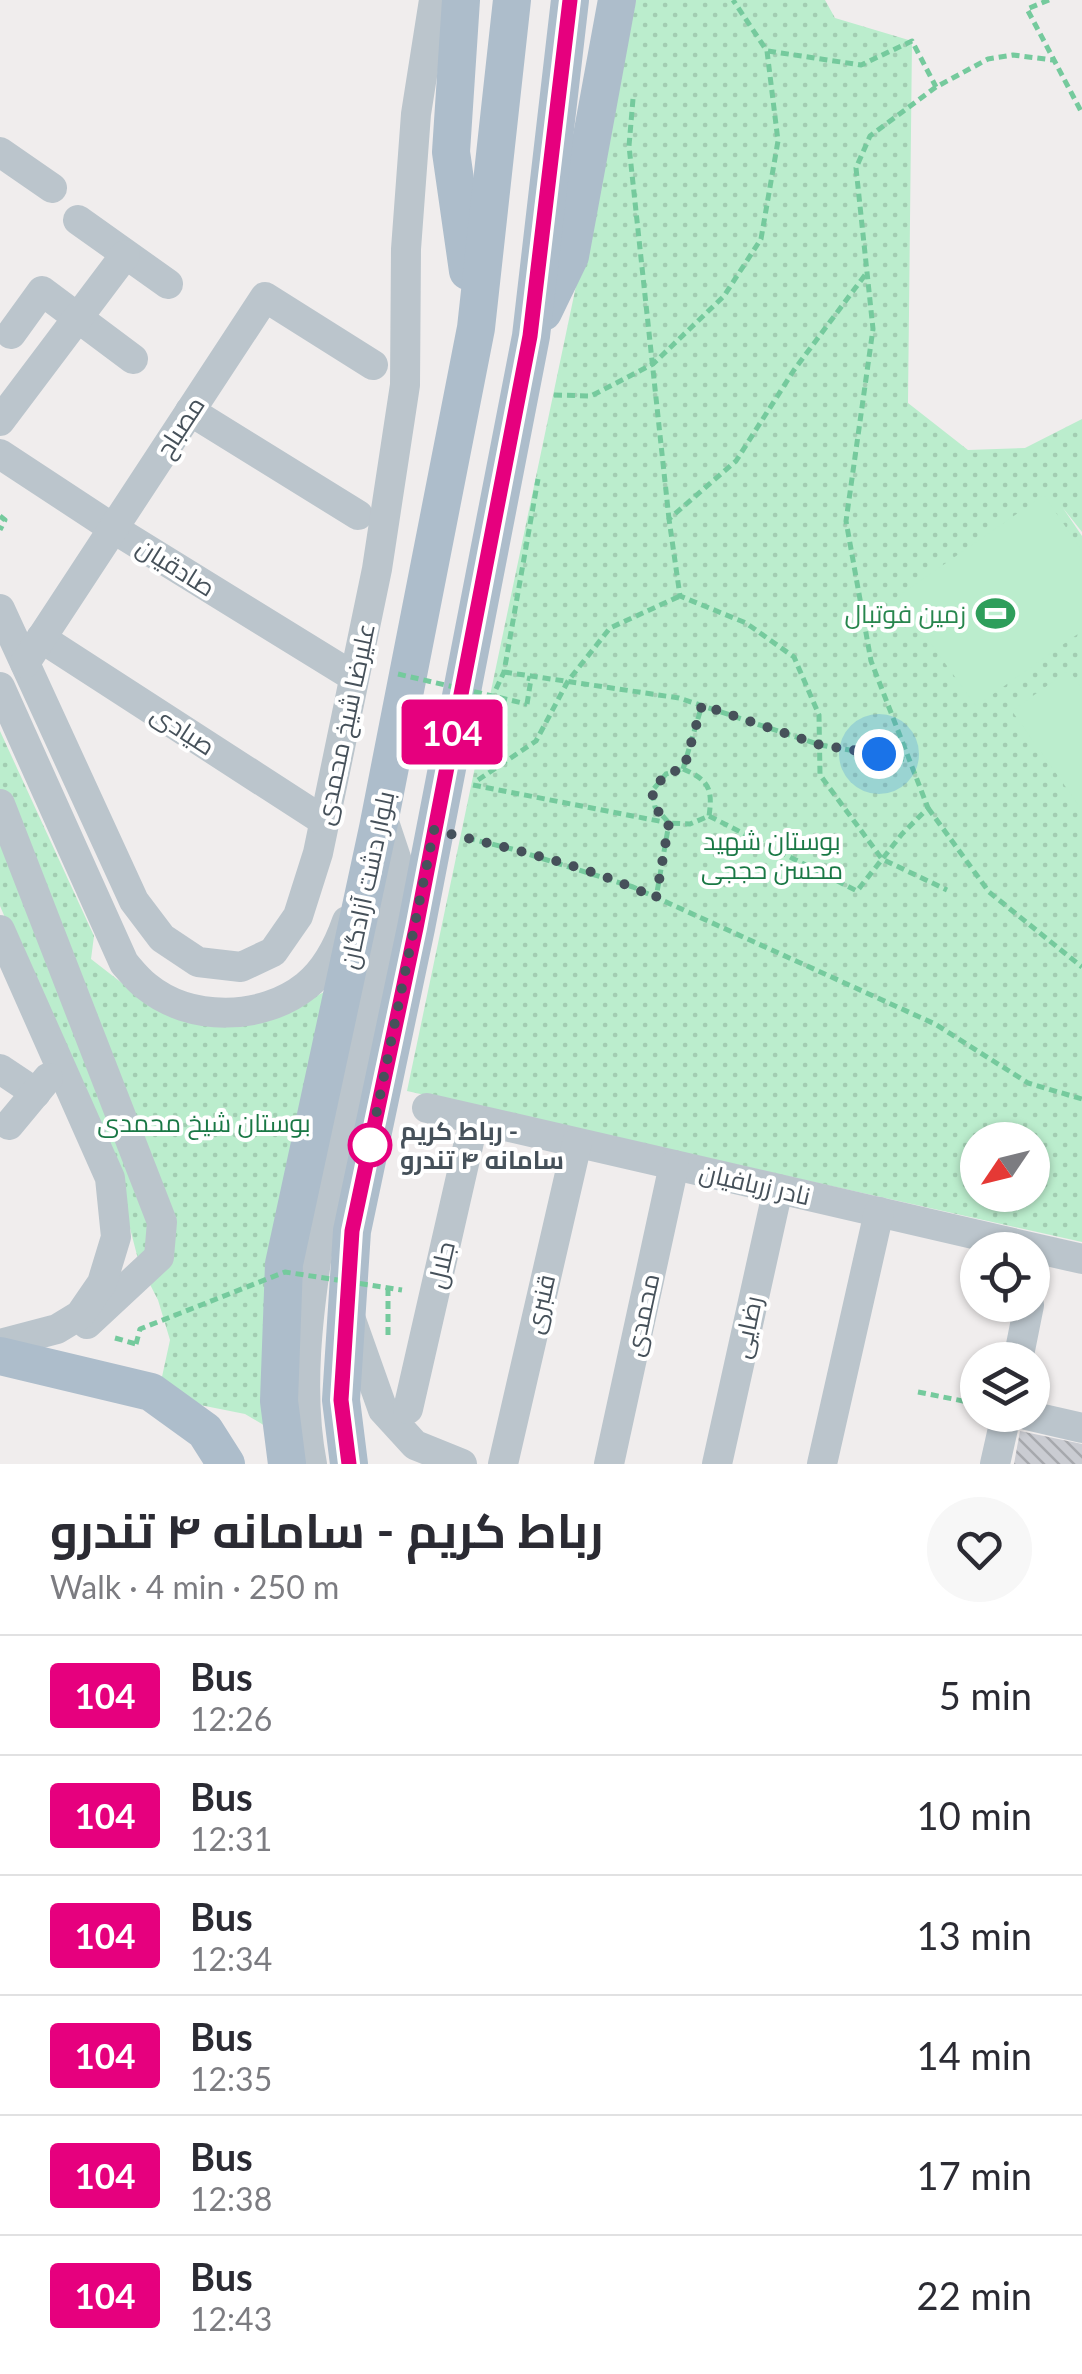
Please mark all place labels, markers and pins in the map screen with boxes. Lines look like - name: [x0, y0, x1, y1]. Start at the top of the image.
- sports icon: زمین فوتبال: [975, 593, 1017, 635]
- place label: زمین فوتبال: [844, 598, 966, 629]
- place label: رباط کریم - سامانه ۴ تندرو: [400, 1115, 564, 1175]
- marker: رباط کریم - سامانه ۴ تندرو: [349, 1124, 391, 1166]

